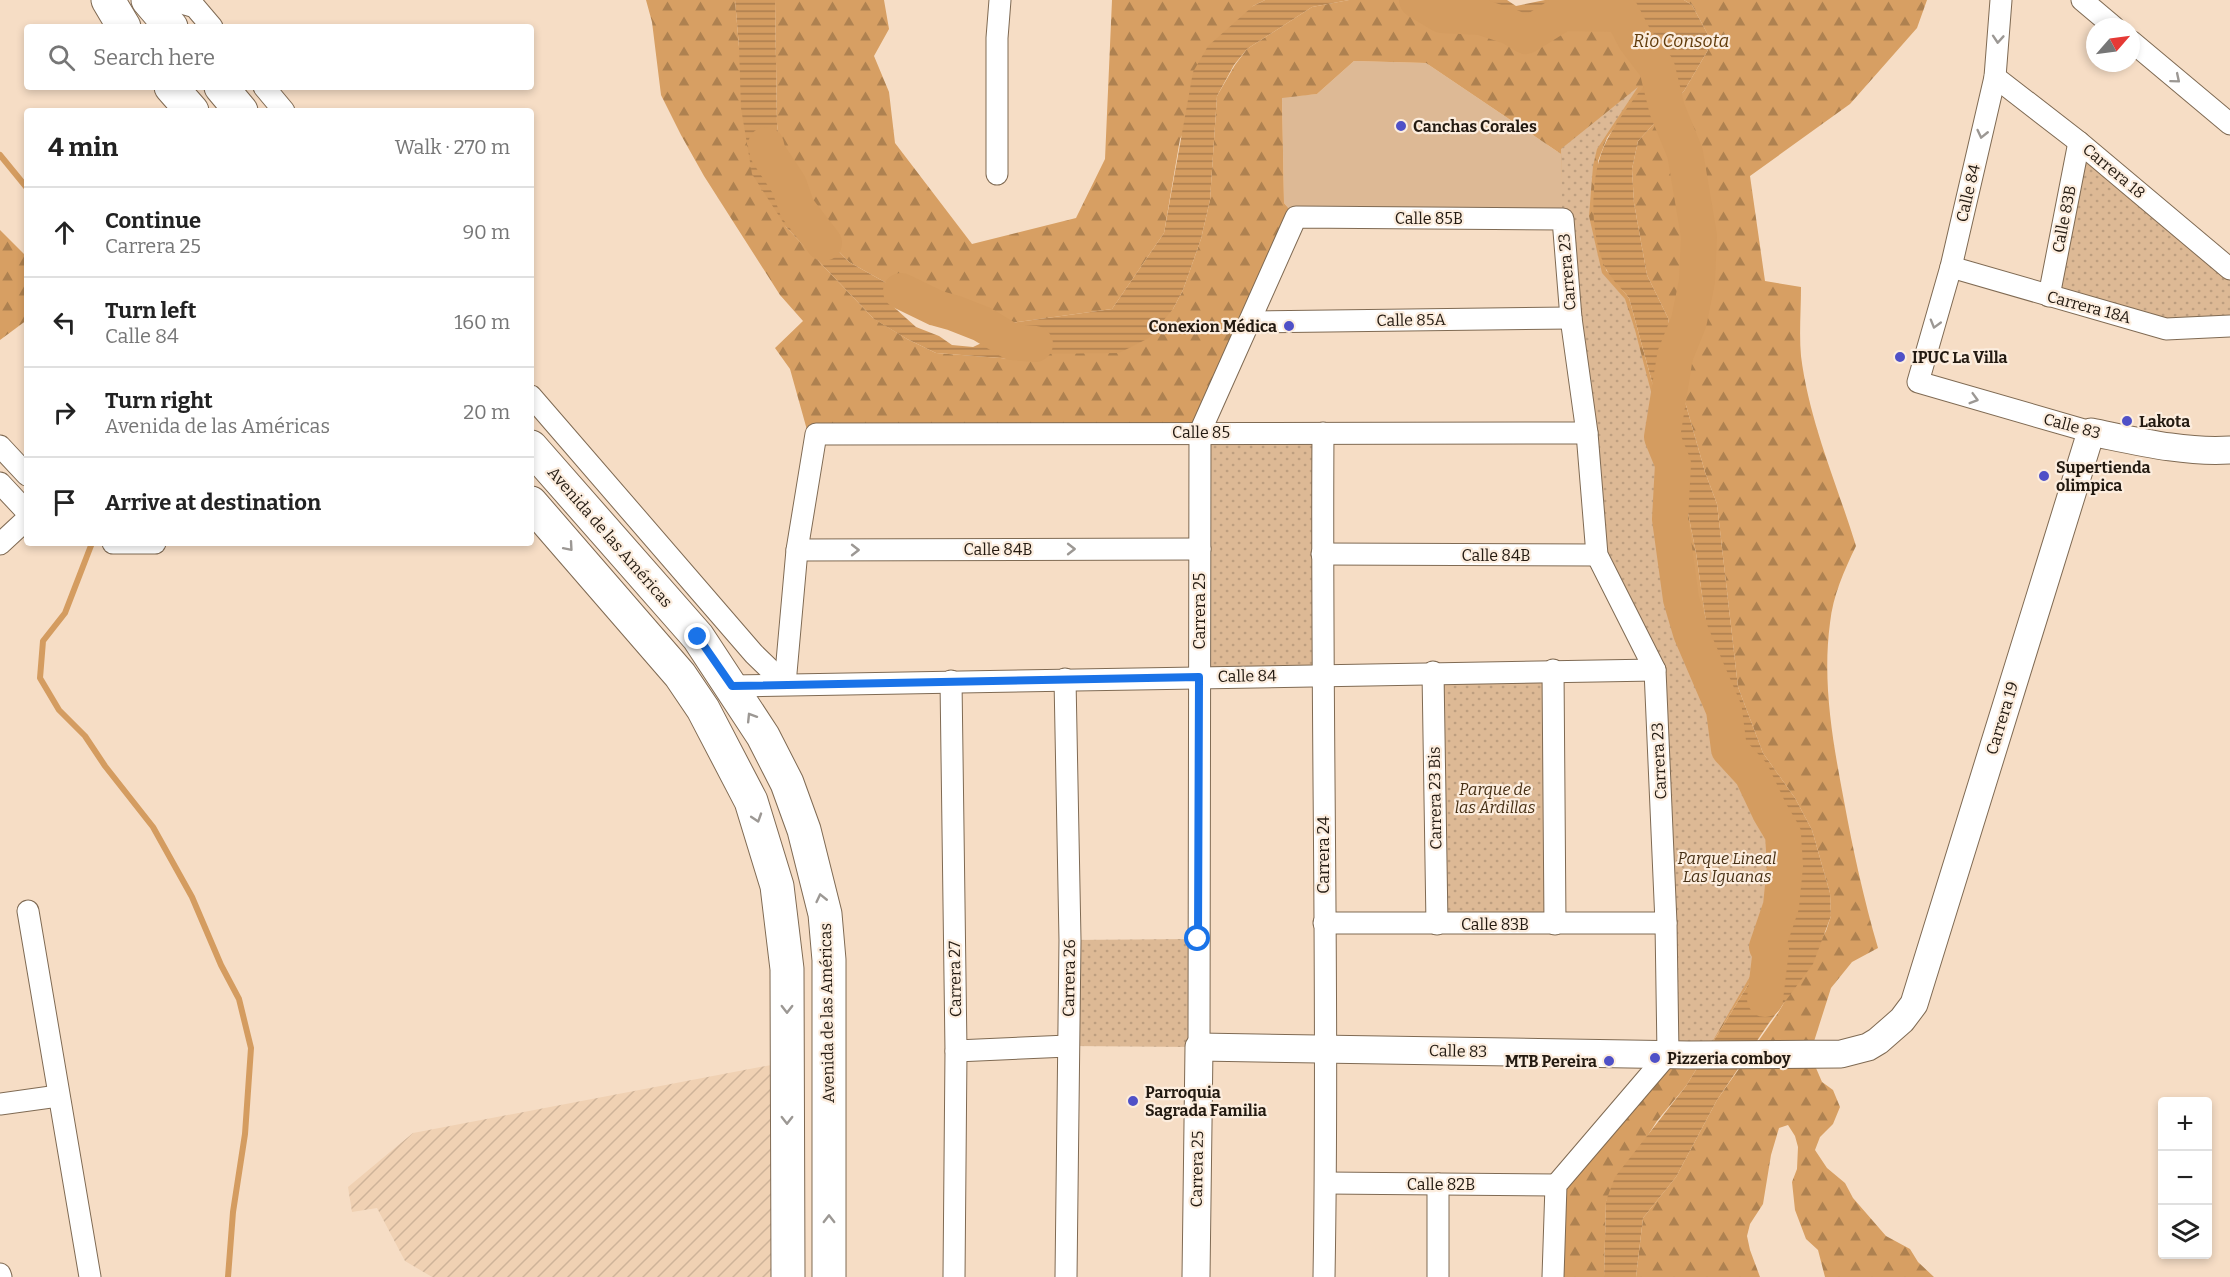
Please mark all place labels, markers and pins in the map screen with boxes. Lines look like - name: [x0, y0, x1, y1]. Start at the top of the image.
- place label: Canchas Corales: [1413, 117, 1537, 136]
- marker: Canchas Corales: [1394, 119, 1408, 133]
- place label: Conexion Médica: [1149, 317, 1277, 336]
- marker: Conexion Médica: [1282, 319, 1296, 333]
- place label: IPUC La Villa: [1912, 348, 2008, 367]
- marker: IPUC La Villa: [1893, 350, 1907, 364]
- place label: Lakota: [2139, 412, 2190, 431]
- marker: Lakota: [2120, 414, 2134, 428]
- place label: Supertienda olimpica: [2056, 458, 2151, 495]
- marker: Supertienda olimpica: [2037, 469, 2051, 483]
- place label: Pizzeria comboy: [1667, 1049, 1791, 1068]
- marker: Pizzeria comboy: [1648, 1051, 1662, 1065]
- place label: MTB Pereira: [1505, 1052, 1597, 1071]
- marker: MTB Pereira: [1602, 1054, 1616, 1068]
- place label: Parroquia Sagrada Familia: [1145, 1083, 1267, 1120]
- marker: Parroquia Sagrada Familia: [1126, 1094, 1140, 1108]

